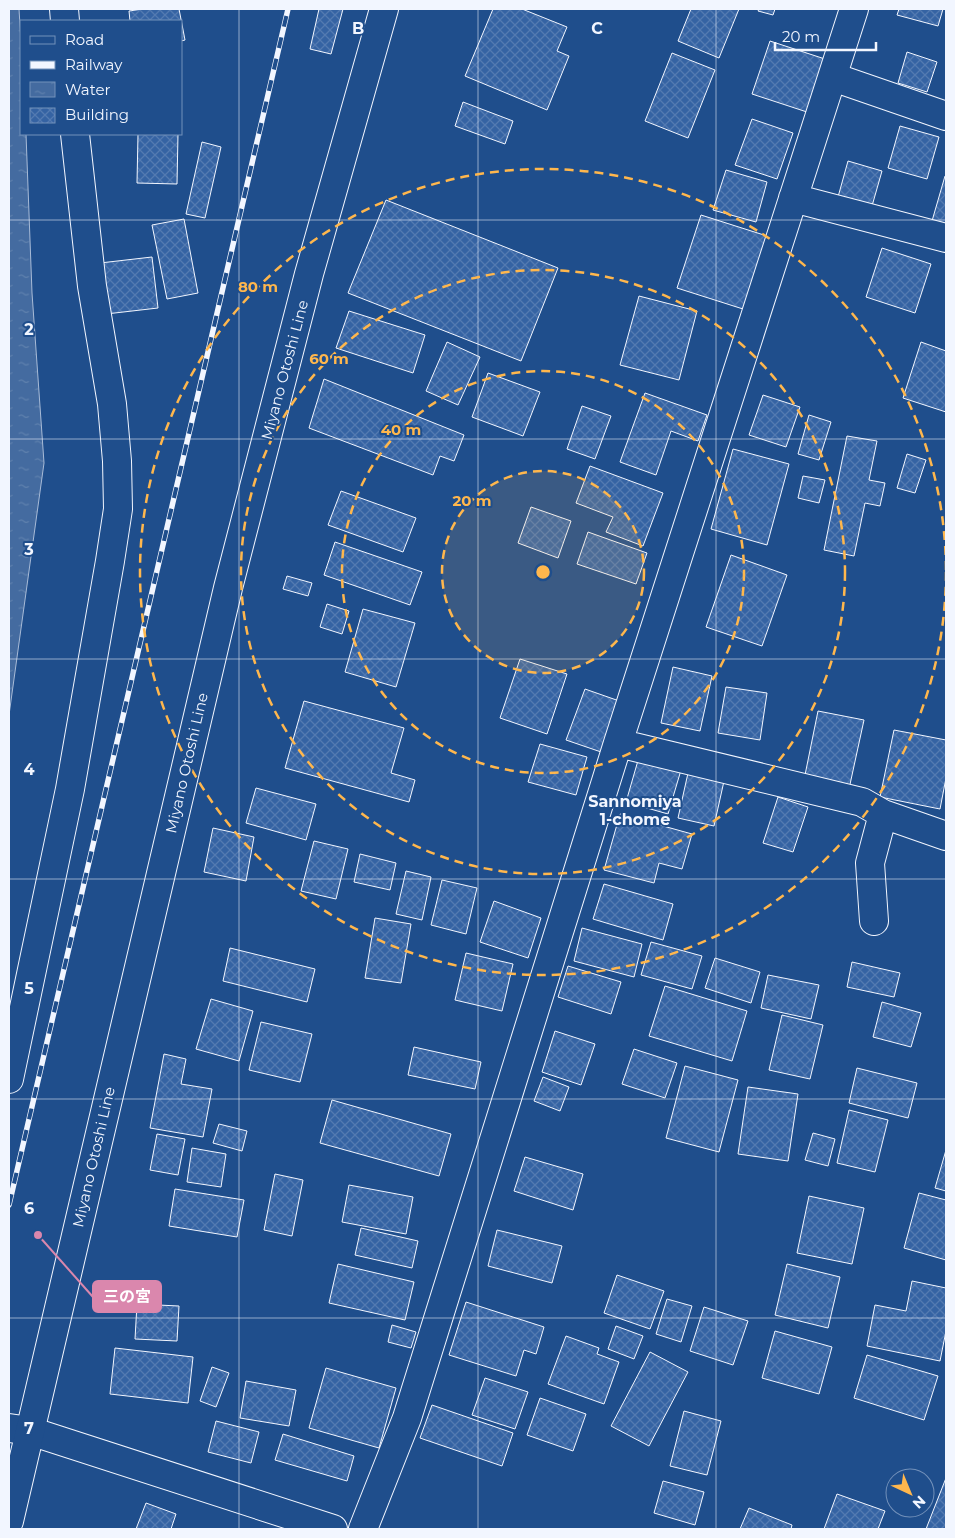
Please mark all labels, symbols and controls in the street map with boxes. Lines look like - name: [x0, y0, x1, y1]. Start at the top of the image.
- text: B: [352, 19, 364, 38]
- text: C: [591, 19, 603, 38]
- legend: [20, 20, 182, 135]
- scale bar: [775, 20, 876, 52]
- text: 20 m: [782, 27, 820, 46]
- text: Road: [65, 30, 104, 49]
- text: Railway: [65, 55, 123, 74]
- text: Water: [65, 80, 111, 99]
- text: Building: [65, 105, 129, 124]
- text: 80 m: [238, 277, 278, 296]
- street label: Miyano Otoshi Line: [257, 298, 312, 442]
- text: 2: [24, 320, 34, 339]
- text: 60 m: [309, 349, 349, 368]
- text: 40 m: [381, 420, 421, 439]
- text: 20 m: [452, 491, 492, 510]
- text: 3: [23, 540, 34, 559]
- centre of rings: [534, 563, 552, 581]
- street label: Miyano Otoshi Line: [161, 691, 212, 835]
- text: 4: [23, 760, 35, 779]
- district label: Sannomiya 1-chome: [588, 792, 682, 829]
- text: 5: [24, 979, 34, 998]
- street label: Miyano Otoshi Line: [68, 1085, 119, 1229]
- text: 6: [24, 1199, 34, 1218]
- callout: 三の宮: [93, 1281, 161, 1312]
- text: 三の宮: [103, 1287, 151, 1306]
- text: 7: [24, 1419, 34, 1438]
- north arrow: [885, 1468, 935, 1518]
- text: N: [909, 1492, 929, 1513]

